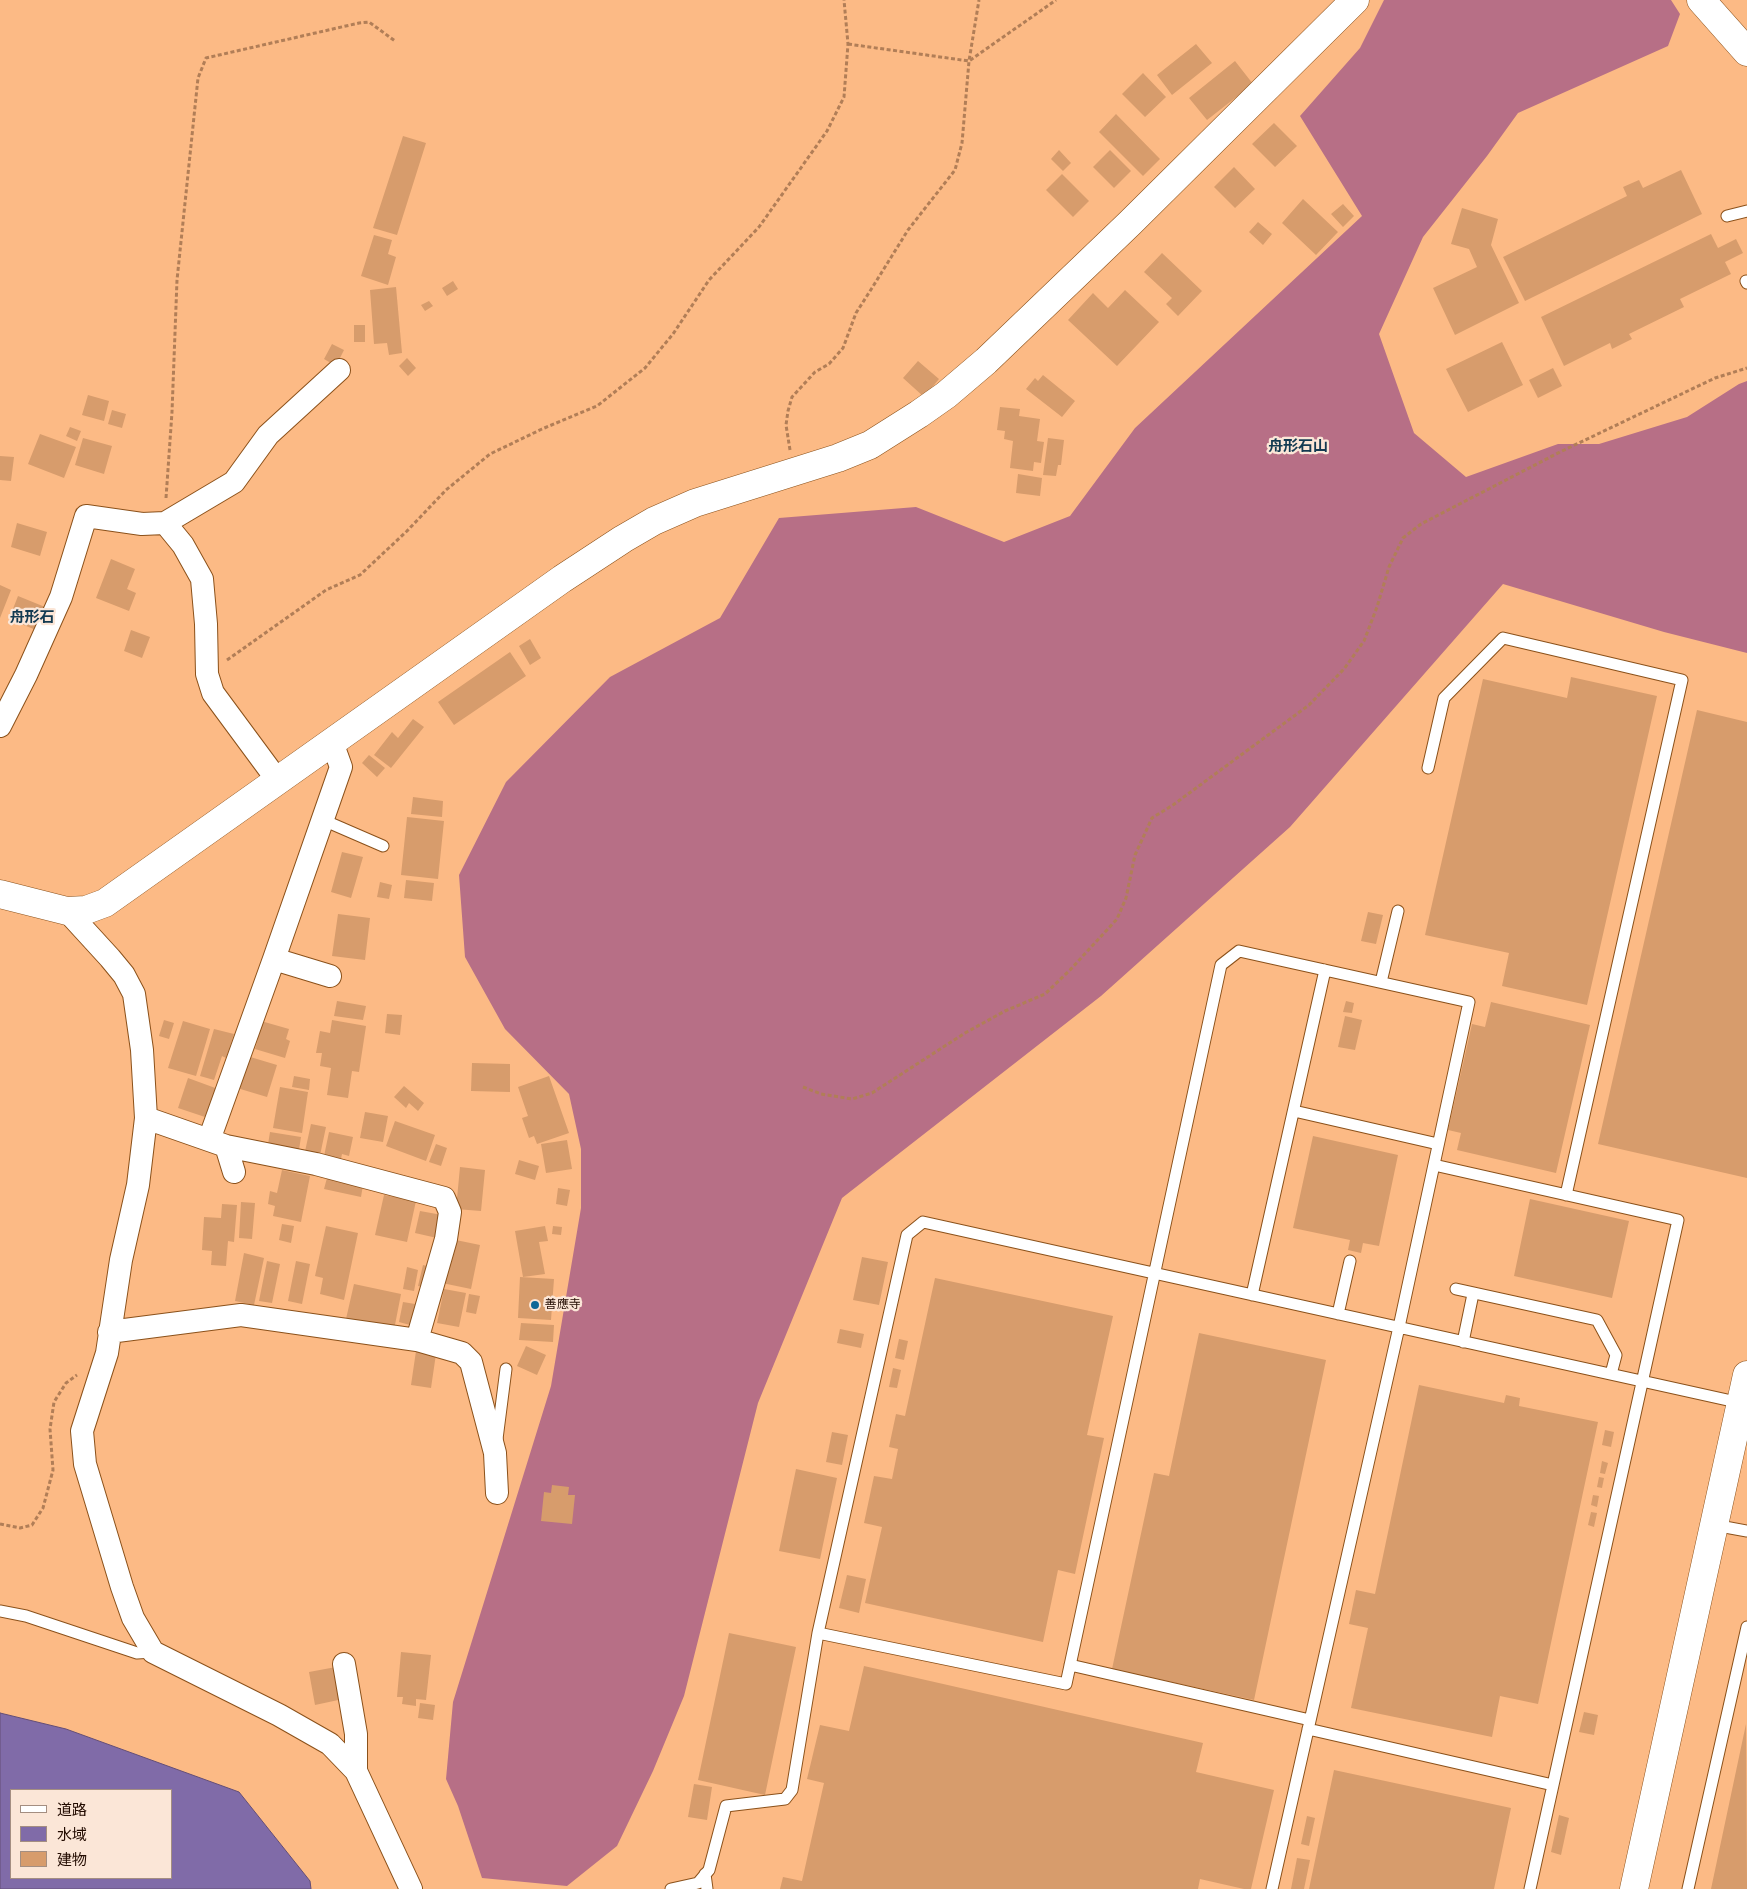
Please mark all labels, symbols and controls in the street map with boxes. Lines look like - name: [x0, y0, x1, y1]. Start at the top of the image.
- district label: 舟形石山: [1268, 438, 1328, 456]
- district label: 舟形石: [10, 609, 54, 627]
- place label: 善應寺: [545, 1298, 581, 1312]
- marker: 善應寺: [529, 1299, 541, 1311]
- legend: [10, 1789, 172, 1879]
- text: 道路: [57, 1801, 87, 1819]
- text: 水域: [57, 1826, 87, 1844]
- text: 建物: [57, 1851, 87, 1869]

